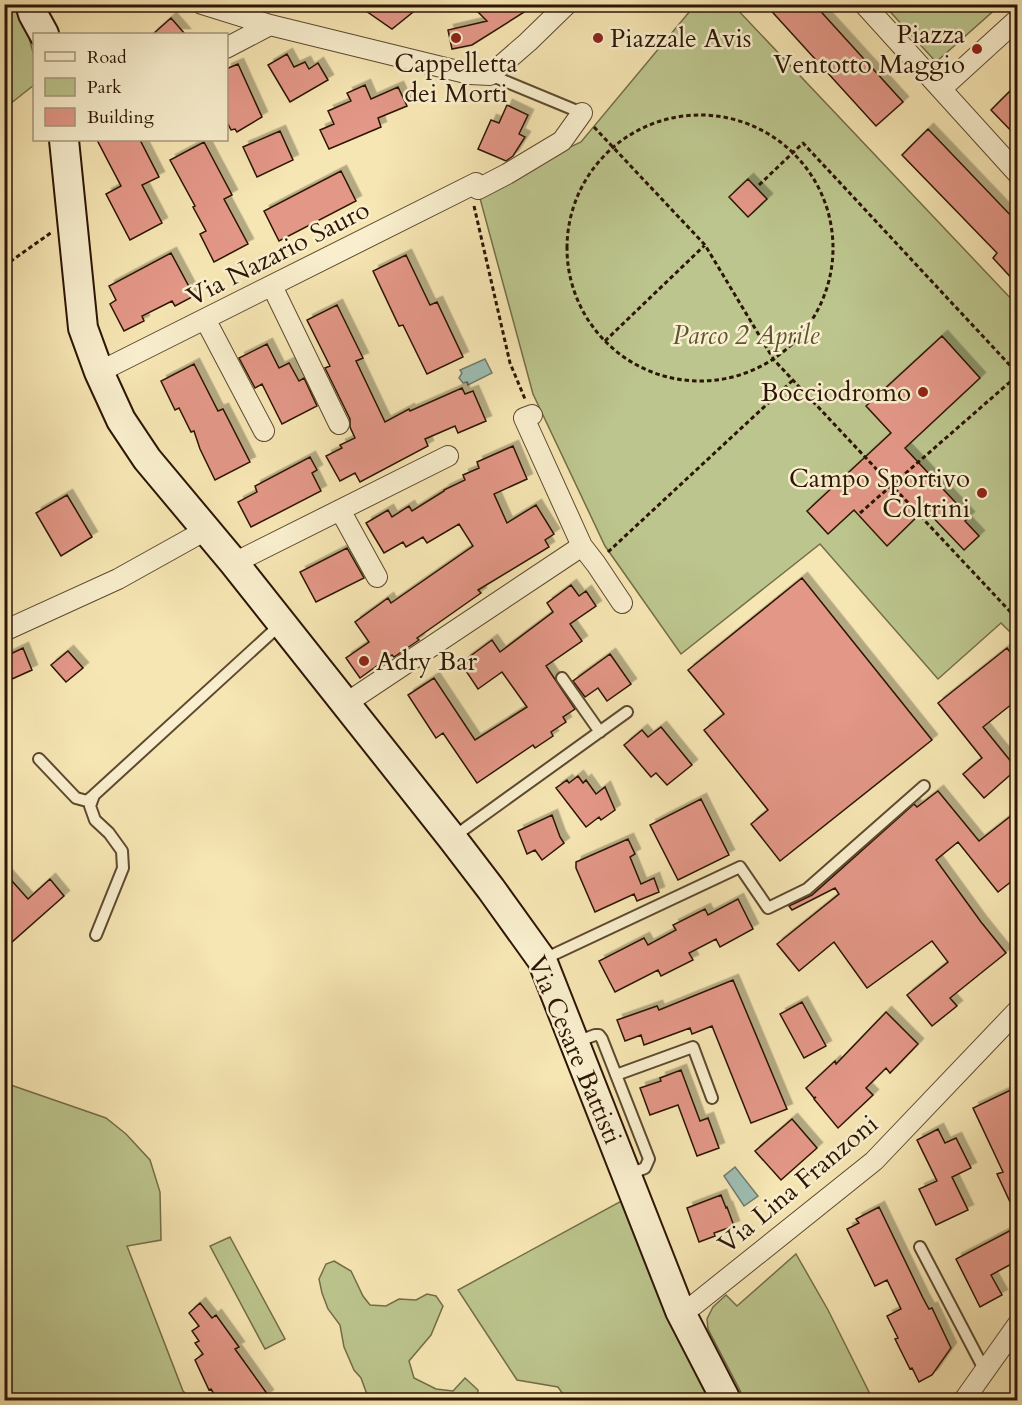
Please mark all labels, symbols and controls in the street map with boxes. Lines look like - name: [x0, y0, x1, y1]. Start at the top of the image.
- place label: Piazza Ventotto Maggio: [773, 17, 965, 82]
- place label: Piazzale Avis: [610, 21, 751, 56]
- marker: Cappelletta dei Morti: [449, 31, 463, 45]
- marker: Piazzale Avis: [591, 31, 605, 45]
- legend: [33, 33, 228, 141]
- marker: Piazza Ventotto Maggio: [970, 42, 984, 56]
- text: Road: [87, 45, 127, 70]
- place label: Cappelletta dei Morti: [394, 46, 518, 111]
- text: Park: [87, 75, 122, 100]
- text: Building: [87, 105, 155, 130]
- street label: Via Nazario Sauro: [181, 192, 375, 314]
- park label: Parco 2 Aprile: [672, 318, 821, 353]
- place label: Bocciodromo: [761, 375, 911, 410]
- marker: Bocciodromo: [916, 385, 930, 399]
- place label: Campo Sportivo Coltrini: [789, 461, 970, 526]
- marker: Campo Sportivo Coltrini: [975, 486, 989, 500]
- place label: Adry Bar: [376, 644, 477, 679]
- marker: Adry Bar: [357, 654, 371, 668]
- street label: Via Cesare Battisti: [520, 950, 630, 1150]
- street label: Via Lina Franzoni: [711, 1107, 885, 1261]

